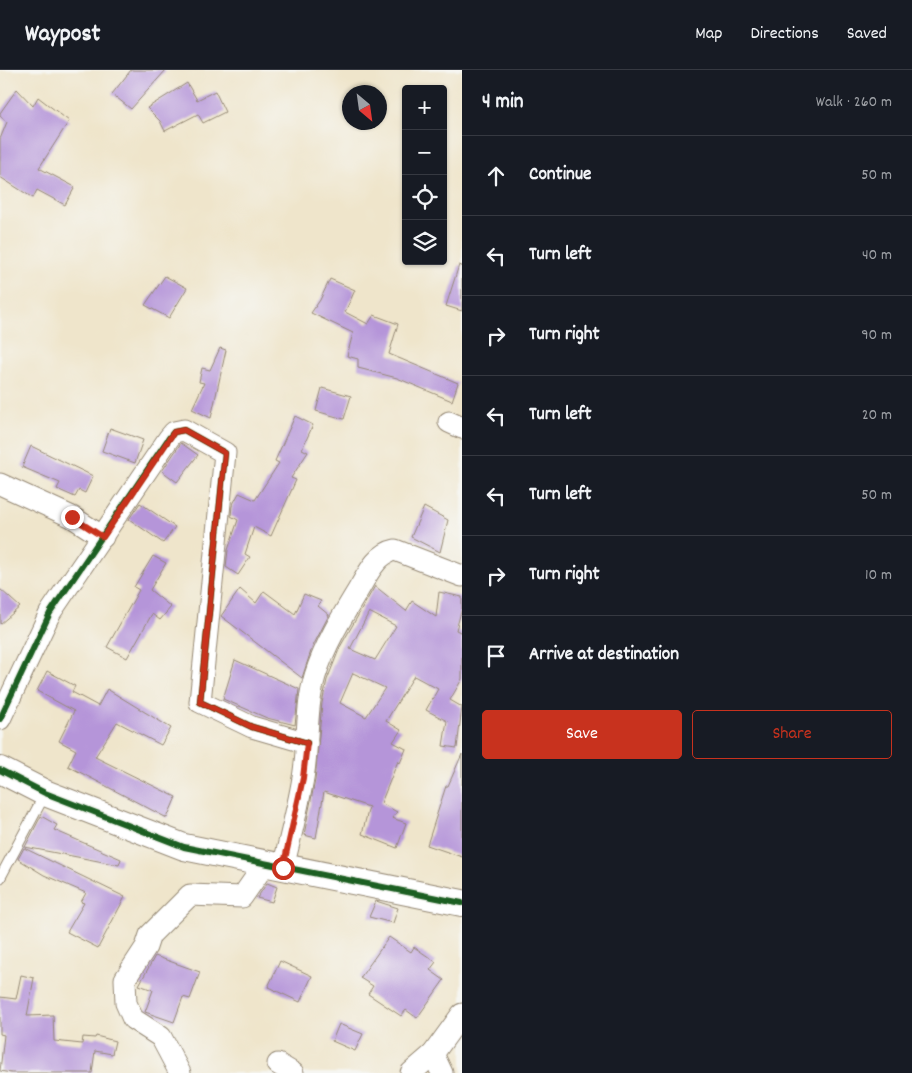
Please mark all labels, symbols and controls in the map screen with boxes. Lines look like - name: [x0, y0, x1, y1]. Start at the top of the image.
- text: Waypost: [25, 18, 100, 52]
- text: Map: [695, 22, 722, 47]
- text: Directions: [750, 22, 819, 47]
- text: Saved: [847, 22, 887, 47]
- north arrow: [342, 85, 387, 130]
- map controls: [402, 85, 447, 265]
- button: +: [402, 85, 447, 130]
- text: 4 min: [482, 88, 524, 118]
- text: Walk · 260 m: [816, 91, 892, 114]
- button: −: [402, 130, 447, 175]
- icon: ahead: [482, 162, 510, 190]
- text: Continue: [529, 162, 591, 189]
- text: 50 m: [861, 164, 892, 187]
- button: locate: [402, 175, 447, 220]
- button: layers: [402, 220, 447, 265]
- icon: left: [482, 242, 510, 270]
- text: Turn left: [529, 242, 592, 269]
- text: 40 m: [862, 244, 892, 267]
- icon: right: [482, 322, 510, 350]
- text: Turn right: [529, 322, 600, 349]
- text: 90 m: [861, 324, 892, 347]
- icon: left: [482, 402, 510, 430]
- text: Turn left: [529, 402, 592, 429]
- text: 20 m: [862, 404, 892, 427]
- icon: left: [482, 482, 510, 510]
- text: Turn left: [529, 482, 592, 509]
- text: 50 m: [861, 484, 892, 507]
- route end: [61, 506, 84, 529]
- icon: right: [482, 562, 510, 590]
- text: Turn right: [529, 562, 600, 589]
- text: 10 m: [865, 564, 892, 587]
- icon: arrive: [482, 642, 510, 670]
- text: Arrive at destination: [529, 642, 679, 669]
- button: Save: [482, 710, 682, 759]
- button: Share: [692, 710, 892, 759]
- route start: [272, 857, 295, 880]

